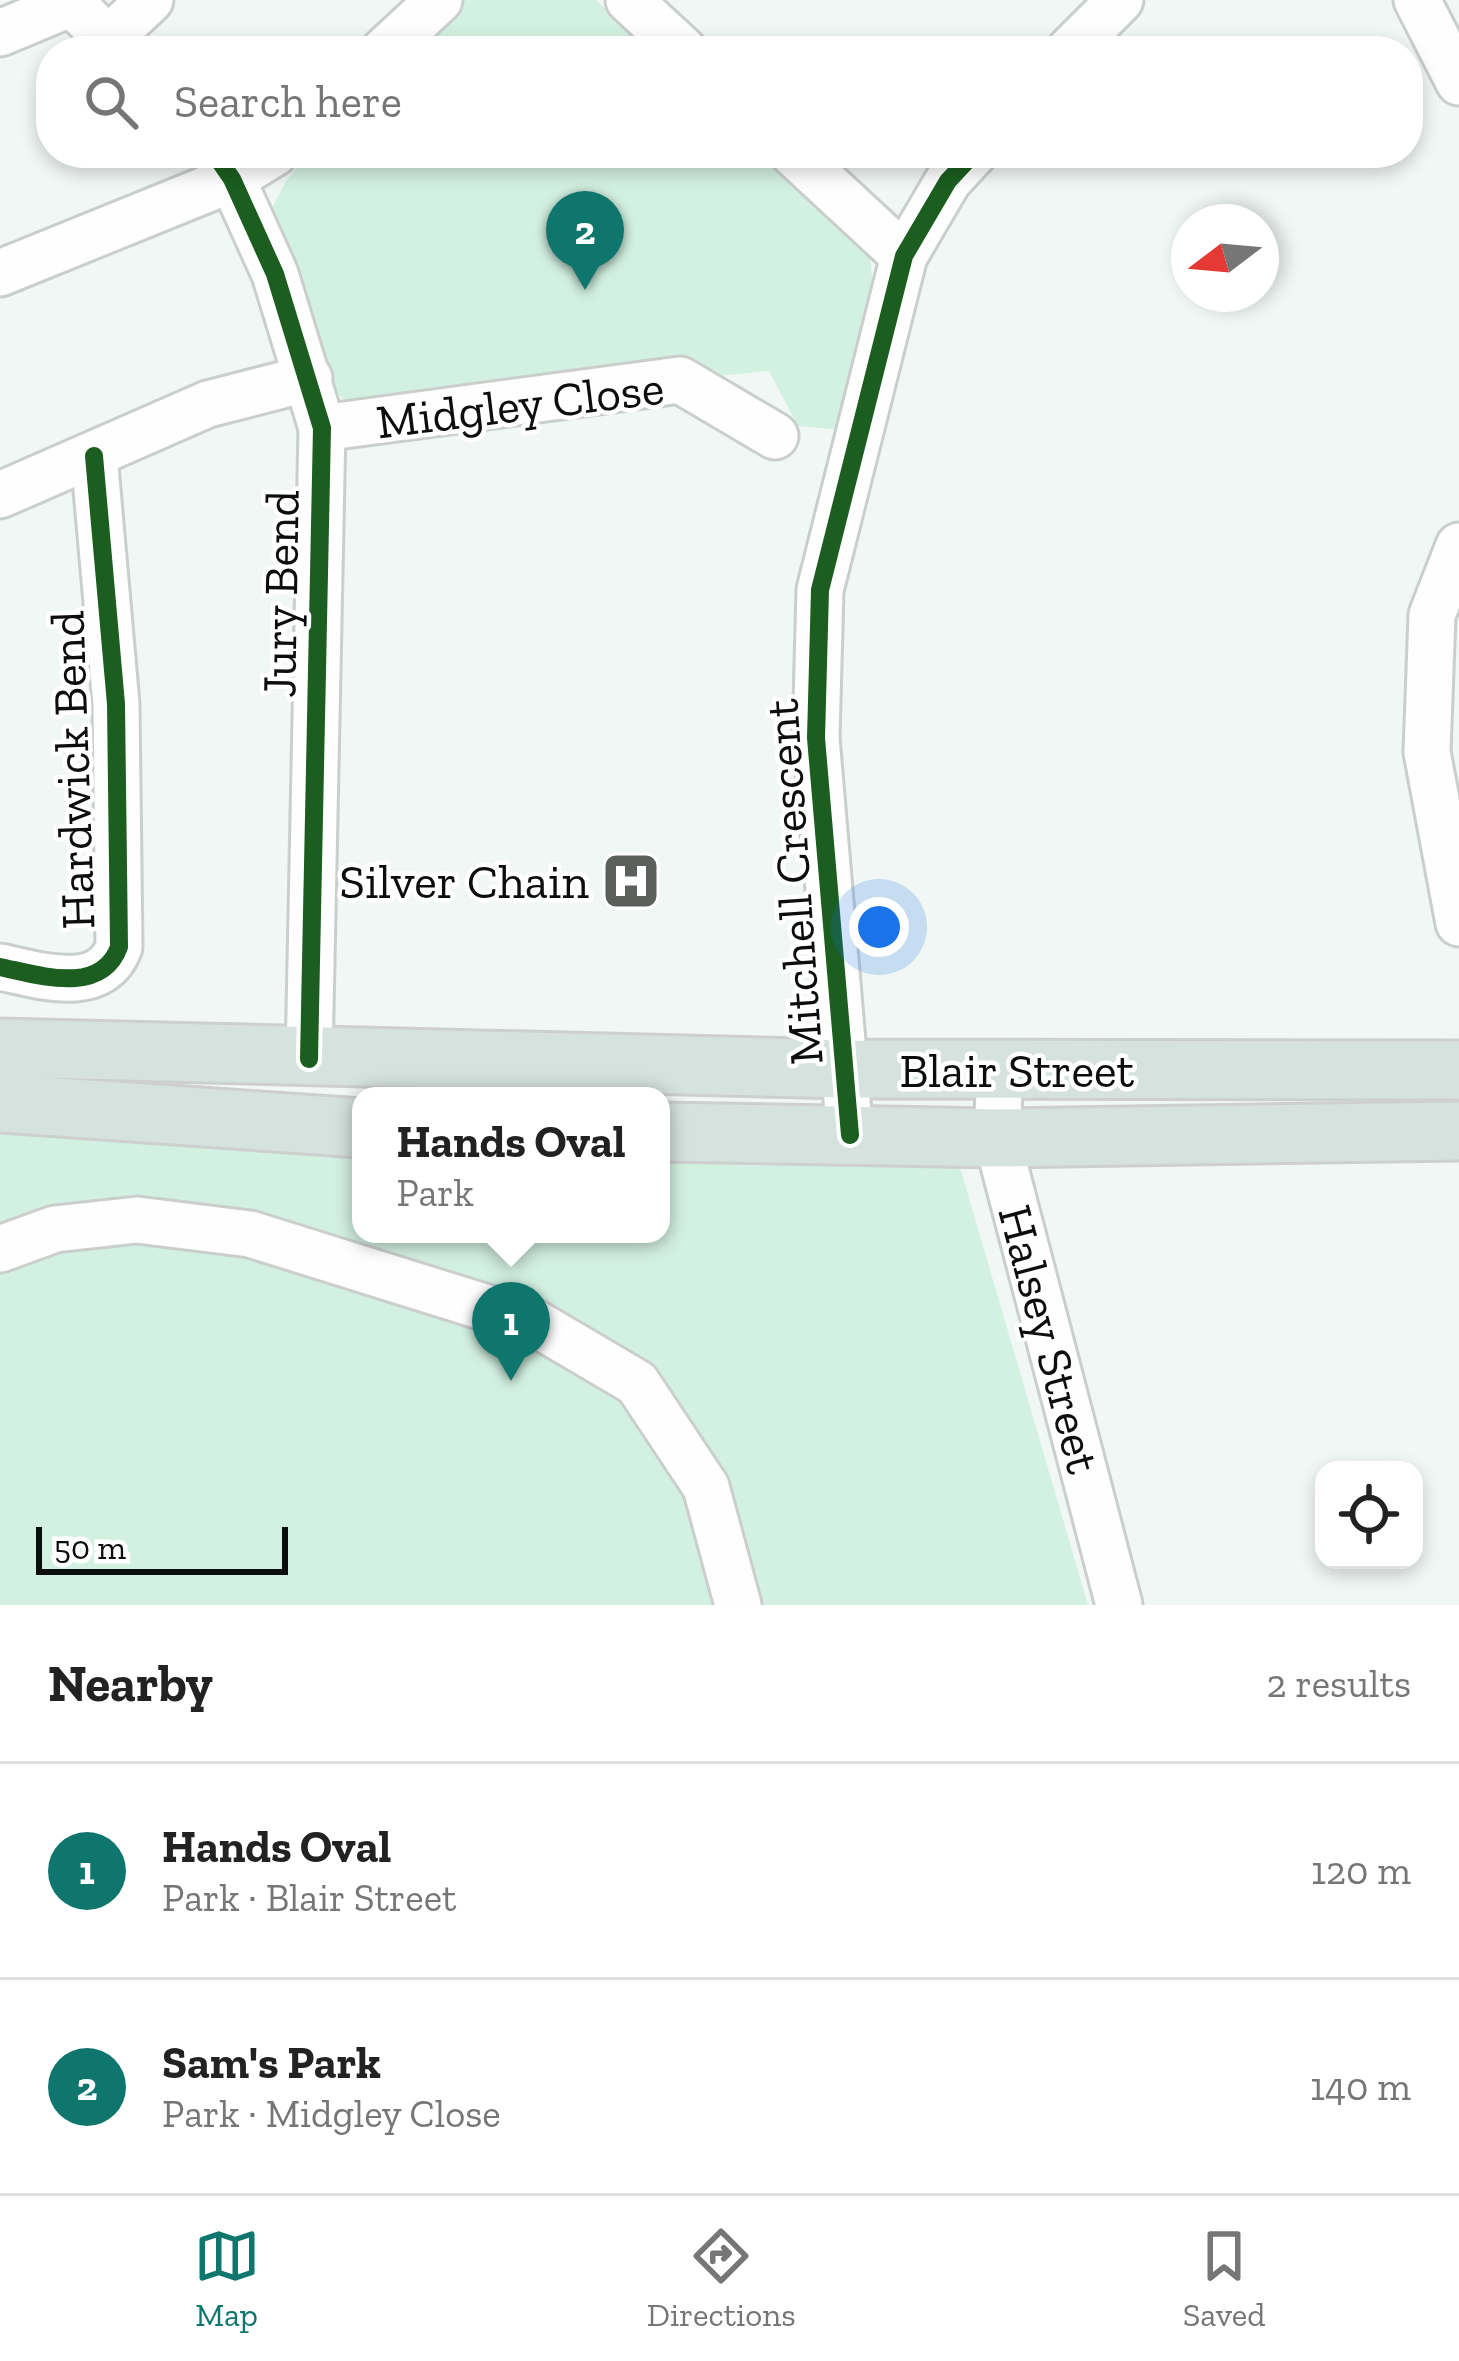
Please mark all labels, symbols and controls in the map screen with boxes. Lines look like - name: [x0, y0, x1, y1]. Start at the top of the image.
- search box: [36, 36, 1423, 168]
- icon: search: [78, 69, 144, 135]
- text: Search here: [174, 75, 402, 129]
- pin: 2: [546, 191, 624, 290]
- north arrow: [1171, 204, 1279, 312]
- street label: Midgley Close: [373, 359, 667, 450]
- street label: Jury Bend: [250, 490, 311, 698]
- street label: Hardwick Bend: [38, 610, 107, 930]
- street label: Mitchell Crescent: [752, 697, 835, 1067]
- hospital icon: Silver Chain: [600, 850, 662, 912]
- place label: Silver Chain: [339, 853, 589, 910]
- your location: [849, 897, 909, 957]
- street label: Blair Street: [900, 1042, 1135, 1099]
- popup: [352, 1087, 670, 1243]
- text: Hands Oval: [396, 1115, 626, 1169]
- text: Park: [396, 1169, 474, 1216]
- street label: Halsey Street: [986, 1199, 1113, 1480]
- pin: 1: [472, 1282, 550, 1381]
- map controls: [1315, 1461, 1423, 1569]
- button: locate: [1315, 1461, 1423, 1569]
- scale bar: [36, 1521, 288, 1574]
- text: 50 m: [54, 1528, 126, 1567]
- text: Nearby: [48, 1653, 213, 1714]
- text: 2 results: [1266, 1660, 1411, 1707]
- text: Hands Oval: [162, 1820, 391, 1874]
- text: 1: [79, 1847, 95, 1894]
- text: 120 m: [1311, 1847, 1411, 1894]
- text: Park · Blair Street: [162, 1874, 457, 1921]
- text: Sam's Park: [162, 2036, 381, 2090]
- text: 2: [77, 2063, 97, 2110]
- text: 140 m: [1310, 2063, 1411, 2110]
- text: Park · Midgley Close: [162, 2090, 501, 2137]
- tab: Map: [194, 2223, 260, 2334]
- tab: Directions: [647, 2223, 796, 2334]
- tab: Saved: [1183, 2223, 1265, 2334]

